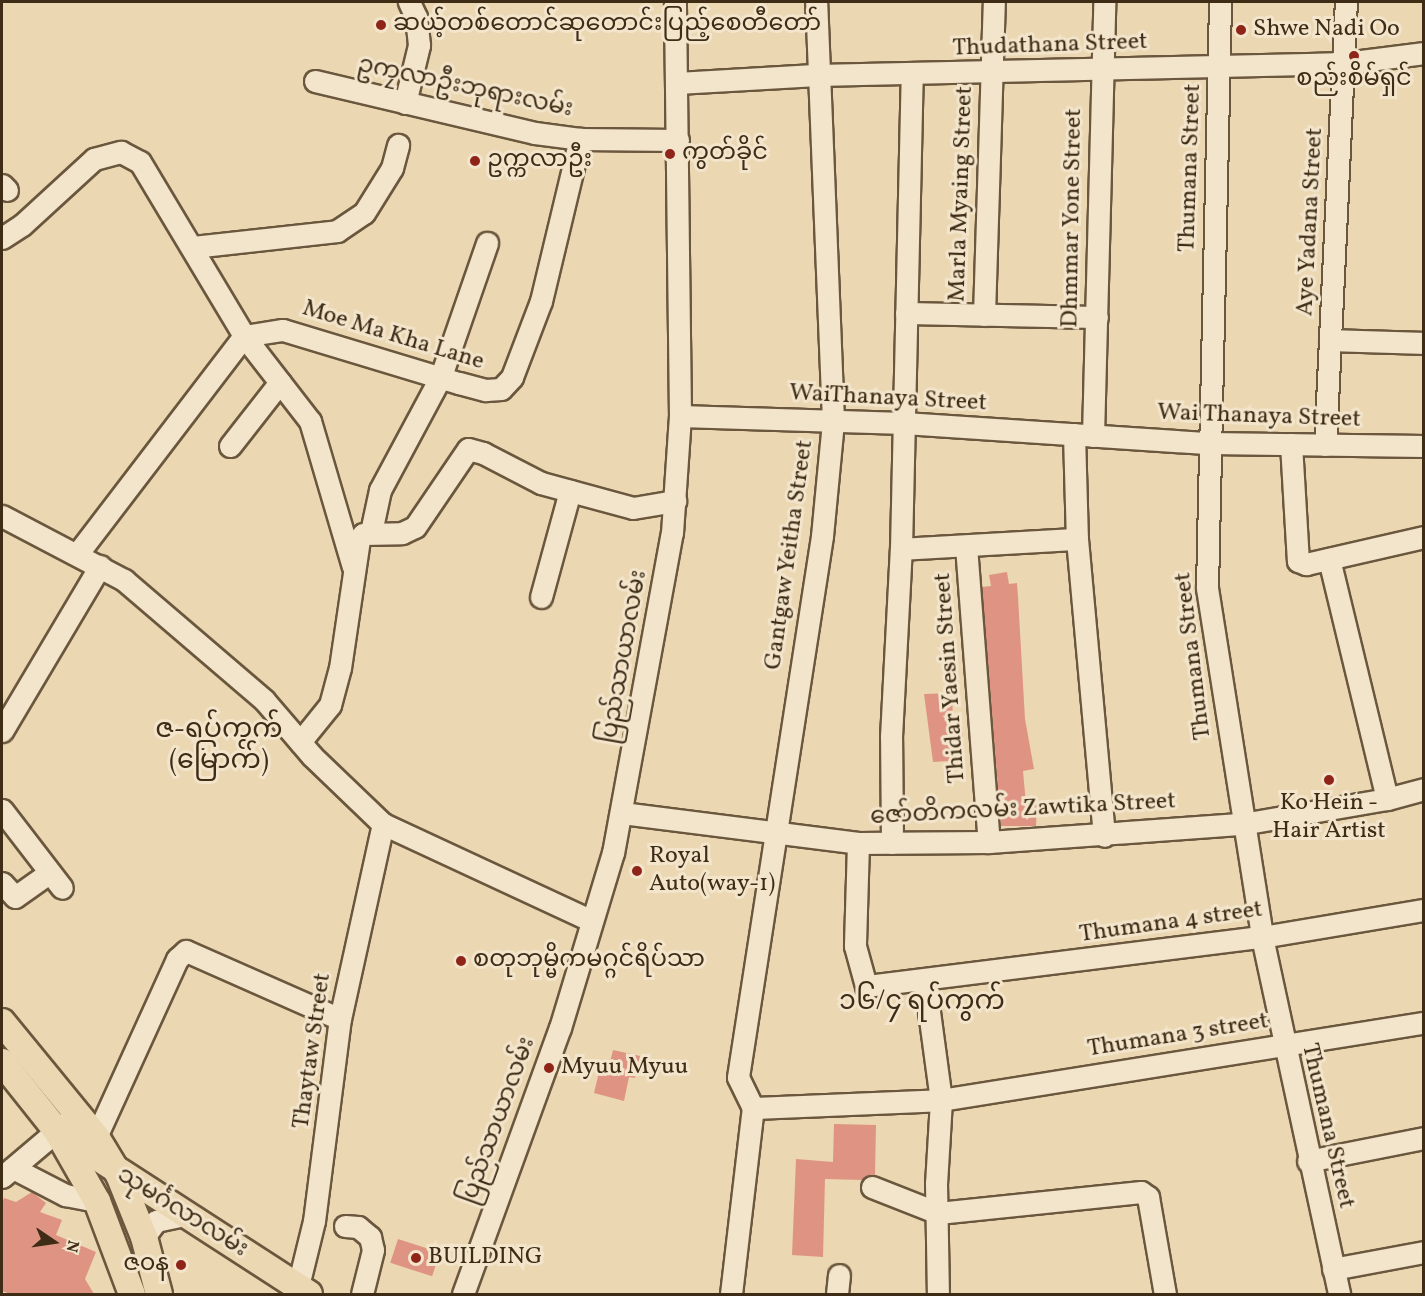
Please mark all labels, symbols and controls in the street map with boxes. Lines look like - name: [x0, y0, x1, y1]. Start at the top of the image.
- place label: ဆယ့်တစ်တောင်ဆုတောင်းပြည့်စေတီတော်: [393, 11, 821, 39]
- place label: Shwe Nadi Oo: [1253, 16, 1400, 44]
- marker: ဆယ့်တစ်တောင်ဆုတောင်းပြည့်စေတီတော်: [374, 18, 388, 32]
- marker: Shwe Nadi Oo: [1234, 23, 1248, 37]
- street label: Thudathana Street: [952, 28, 1148, 64]
- marker: စည်းစိမ်ရှင်: [1347, 49, 1361, 63]
- street label: ဥကၠလာဦးဘုရားလမ်း: [355, 51, 575, 125]
- place label: စည်းစိမ်ရှင်: [1296, 66, 1412, 94]
- street label: Thumana Street: [1174, 83, 1208, 253]
- street label: Marla Myaing Street: [944, 86, 980, 302]
- street label: Dhmmar Yone Street: [1057, 108, 1089, 328]
- street label: Aye Yadana Street: [1292, 127, 1330, 317]
- place label: ကွတ်ခိုင်: [682, 140, 768, 168]
- place label: ဥက္ကလာဦး: [487, 147, 592, 175]
- marker: ကွတ်ခိုင်: [663, 147, 677, 161]
- marker: ဥက္ကလာဦး: [468, 154, 482, 168]
- street label: Moe Ma Kha Lane: [299, 295, 487, 377]
- street label: WaiThanaya Street: [788, 379, 988, 419]
- street label: Wai Thanaya Street: [1156, 399, 1362, 435]
- street label: Gantgaw Yeitha Street: [760, 438, 820, 672]
- street label: ပြည်သာယာလမ်း: [596, 568, 654, 746]
- street label: Thidar Yaesin Street: [929, 571, 973, 785]
- street label: Thumana Street: [1169, 571, 1219, 741]
- district label: ဇ-ရပ်ကွက် (မြောက်): [155, 714, 283, 777]
- marker: Ko Hein - Hair Artist: [1322, 773, 1336, 787]
- street label: ဇော်တိကလမ်း Zawtika Street: [870, 788, 1176, 832]
- place label: Ko Hein - Hair Artist: [1272, 790, 1386, 846]
- place label: Royal Auto(way-1): [649, 843, 775, 899]
- marker: Royal Auto(way-1): [630, 864, 644, 878]
- street label: Thumana 4 street: [1078, 896, 1264, 950]
- place label: စတုဘုမ္မိကမဂ္ဂင်ရိပ်သာ: [473, 947, 705, 975]
- marker: စတုဘုမ္မိကမဂ္ဂင်ရိပ်သာ: [454, 954, 468, 968]
- street label: Thaytaw Street: [288, 971, 338, 1131]
- district label: ၁၆/၄ ရပ်ကွက်: [839, 987, 1005, 1019]
- street label: Thumana 3 street: [1086, 1007, 1270, 1065]
- street label: ပြည်သာယာလမ်း: [455, 1033, 543, 1209]
- street label: Thumana Street: [1294, 1041, 1360, 1211]
- place label: Myuu Myuu: [561, 1054, 688, 1082]
- marker: Myuu Myuu: [542, 1061, 556, 1075]
- street label: သုမင်္ဂလာလမ်း: [111, 1161, 253, 1265]
- north arrow: [24, 1212, 84, 1272]
- text: N: [60, 1238, 84, 1254]
- place label: BUILDING: [428, 1244, 542, 1272]
- place label: ဇ၀န: [123, 1251, 169, 1279]
- marker: BUILDING: [409, 1251, 423, 1265]
- marker: ဇ၀န: [174, 1258, 188, 1272]

